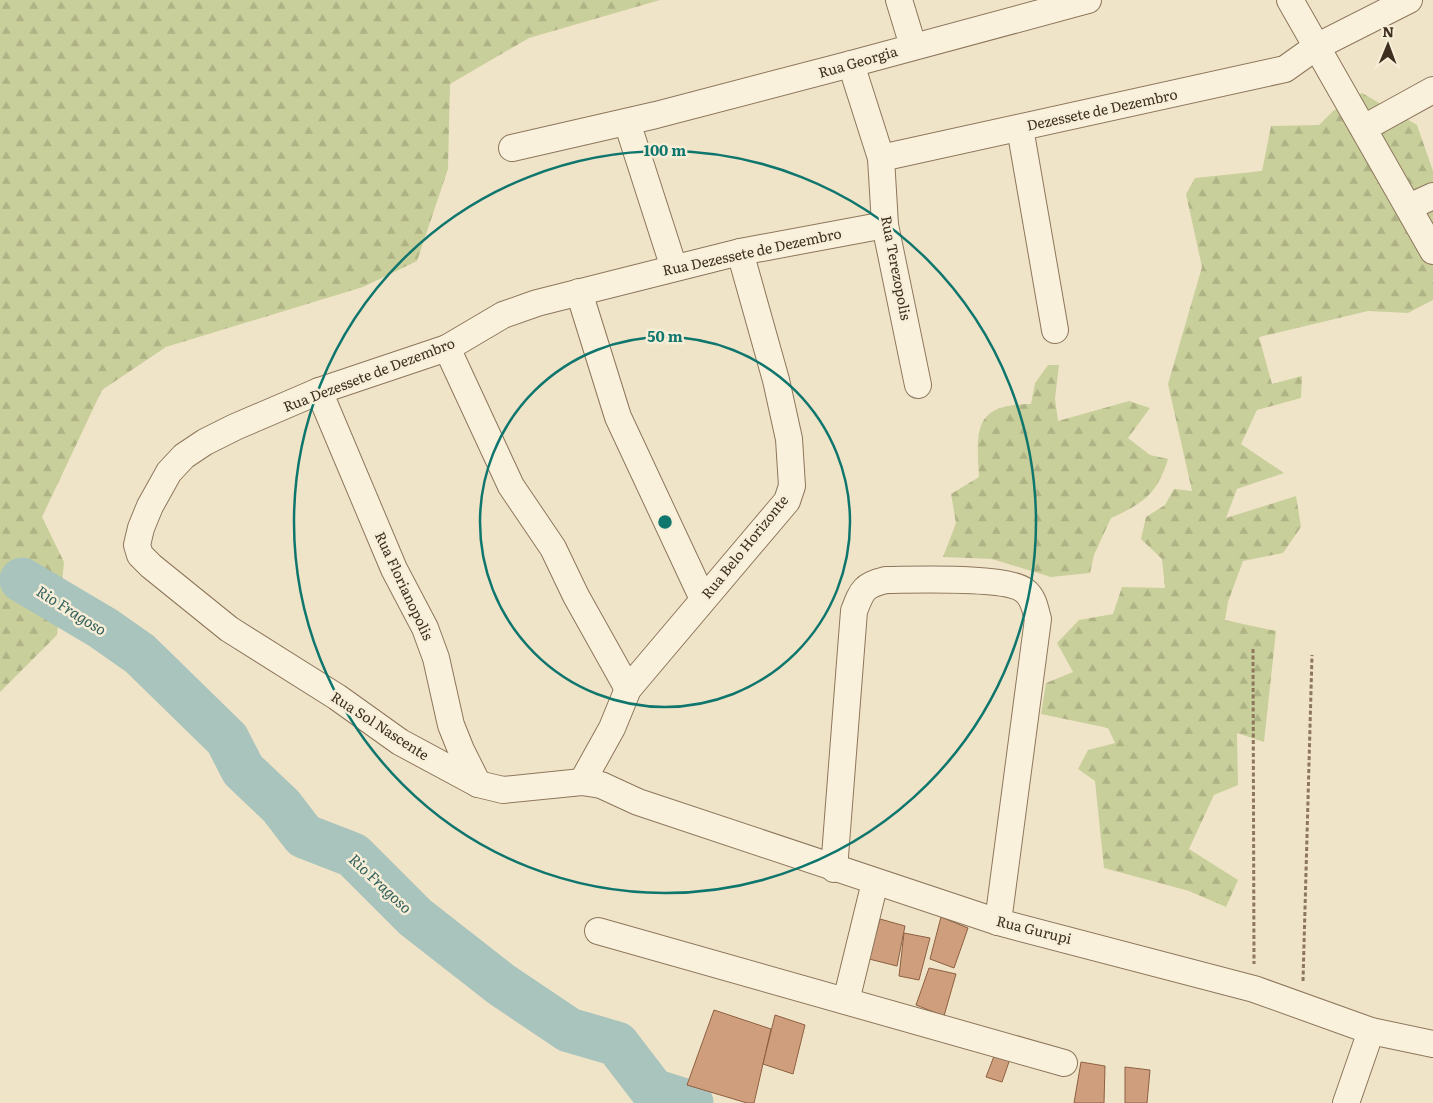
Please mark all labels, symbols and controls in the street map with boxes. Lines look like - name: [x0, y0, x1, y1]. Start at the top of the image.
- north arrow: [1363, 20, 1413, 70]
- text: N: [1382, 21, 1395, 41]
- street label: Rua Georgia: [816, 40, 900, 82]
- street label: Dezessete de Dezembro: [1025, 83, 1179, 135]
- text: 100 m: [644, 138, 686, 161]
- street label: Rua Terezopolis: [877, 214, 917, 322]
- street label: Rua Dezessete de Dezembro: [661, 222, 843, 280]
- text: 50 m: [647, 324, 683, 347]
- street label: Rua Dezessete de Dezembro: [280, 332, 457, 416]
- street label: Rua Belo Horizonte: [696, 490, 792, 602]
- centre of rings: [656, 513, 674, 531]
- street label: Rua Florianopolis: [371, 528, 439, 643]
- water label: Rio Fragoso: [32, 579, 111, 640]
- street label: Rua Sol Nascente: [328, 686, 433, 764]
- water label: Rio Fragoso: [344, 848, 418, 918]
- street label: Rua Gurupi: [994, 910, 1074, 948]

